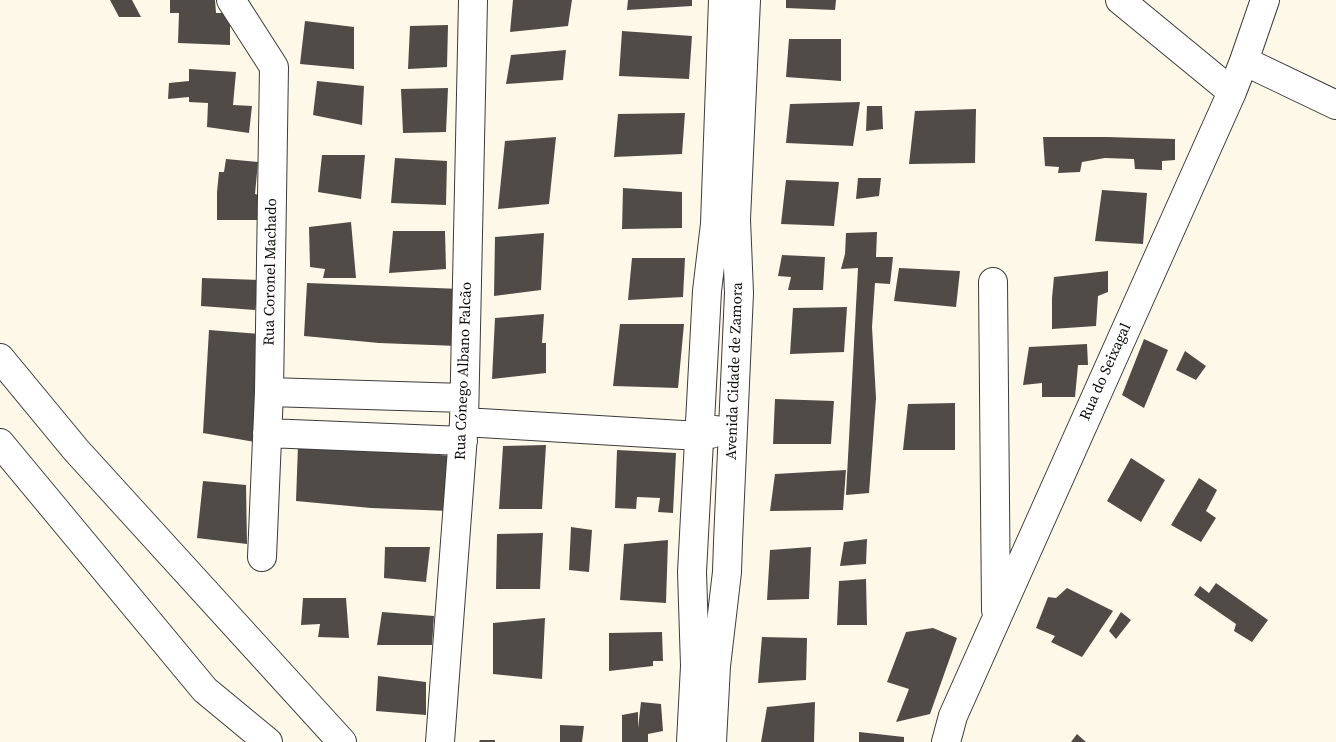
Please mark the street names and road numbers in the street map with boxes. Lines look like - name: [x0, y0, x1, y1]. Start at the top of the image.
- street label: Rua Coronel Machado: [261, 198, 281, 346]
- street label: Rua Cónego Albano Falcão: [452, 282, 476, 460]
- street label: Avenida Cidade de Zamora: [723, 282, 747, 460]
- street label: Rua do Seixagal: [1077, 321, 1135, 423]

